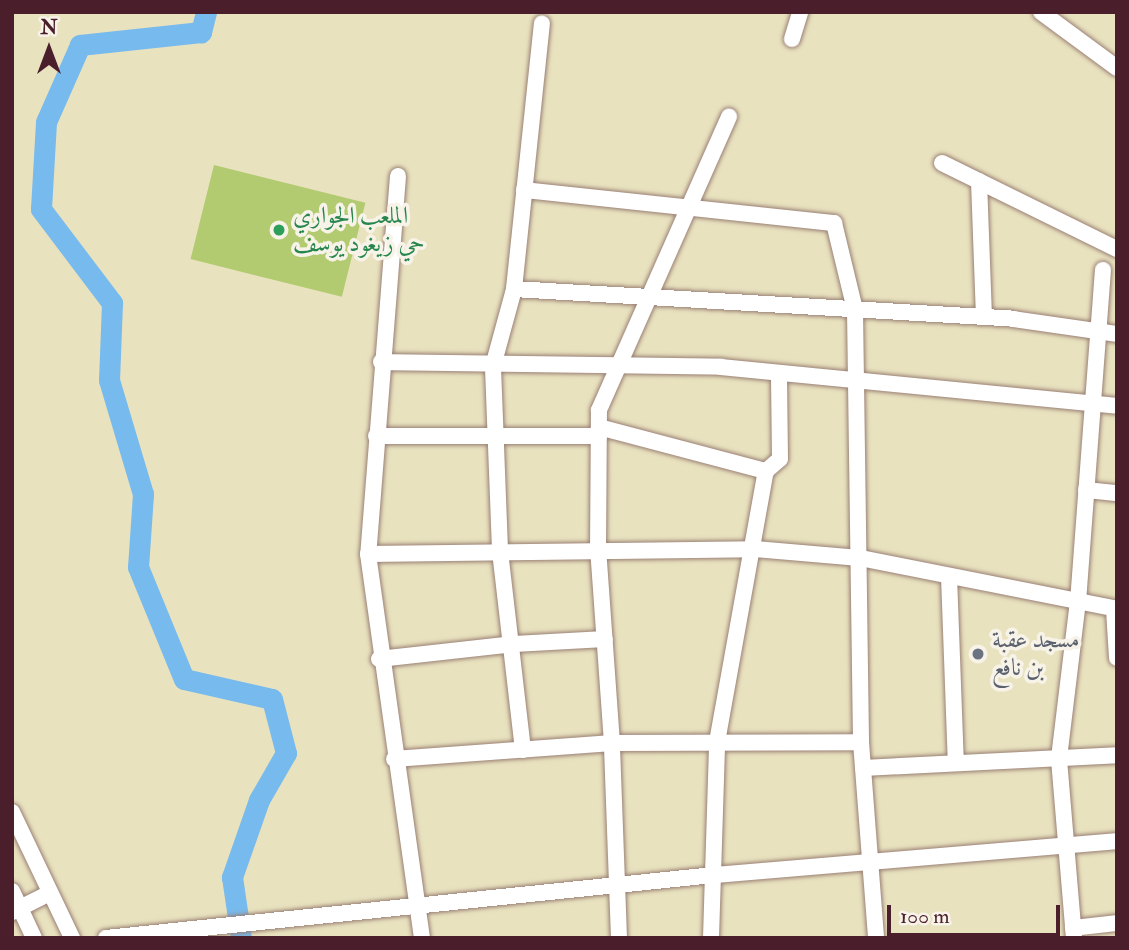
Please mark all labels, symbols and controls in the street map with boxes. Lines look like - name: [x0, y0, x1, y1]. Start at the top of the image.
- north arrow: [14, 14, 84, 84]
- text: N: [40, 16, 58, 40]
- place label: الملعب الجواري حي زيغود يوسف: [293, 202, 425, 258]
- marker: الملعب الجواري حي زيغود يوسف: [271, 222, 287, 238]
- place label: مسجد عقبة بن نافع: [992, 626, 1080, 682]
- marker: مسجد عقبة بن نافع: [970, 646, 986, 662]
- scale bar: [891, 890, 1064, 934]
- text: 100 m: [900, 903, 950, 930]

